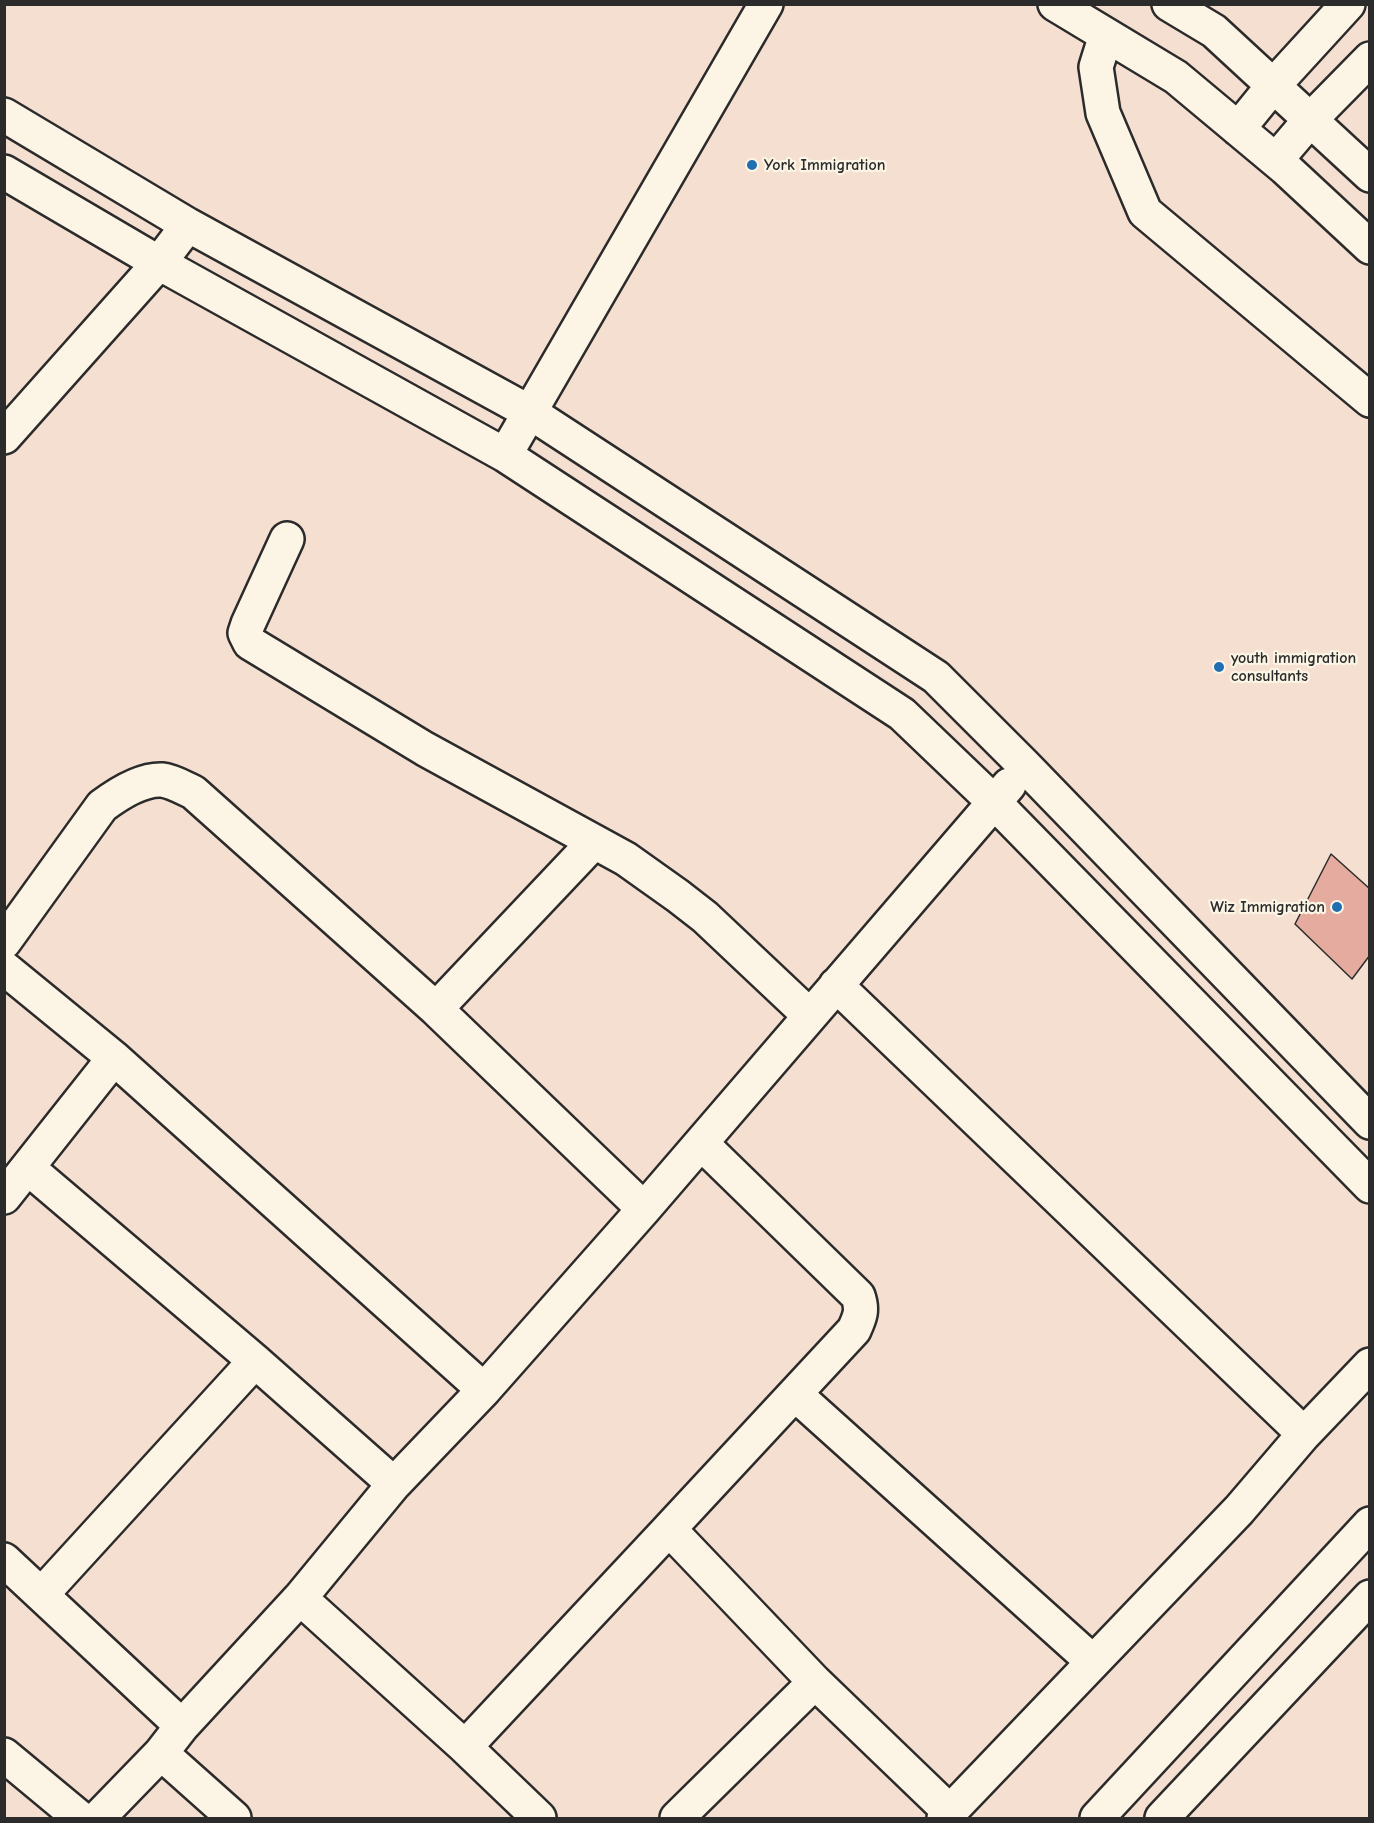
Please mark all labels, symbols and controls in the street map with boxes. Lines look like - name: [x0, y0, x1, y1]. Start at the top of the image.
- place label: York Immigration: [764, 155, 885, 175]
- marker: York Immigration: [745, 158, 759, 172]
- place label: youth immigration consultants: [1231, 648, 1356, 686]
- marker: youth immigration consultants: [1212, 660, 1226, 674]
- place label: Wiz Immigration: [1210, 897, 1325, 917]
- marker: Wiz Immigration: [1330, 900, 1344, 914]

